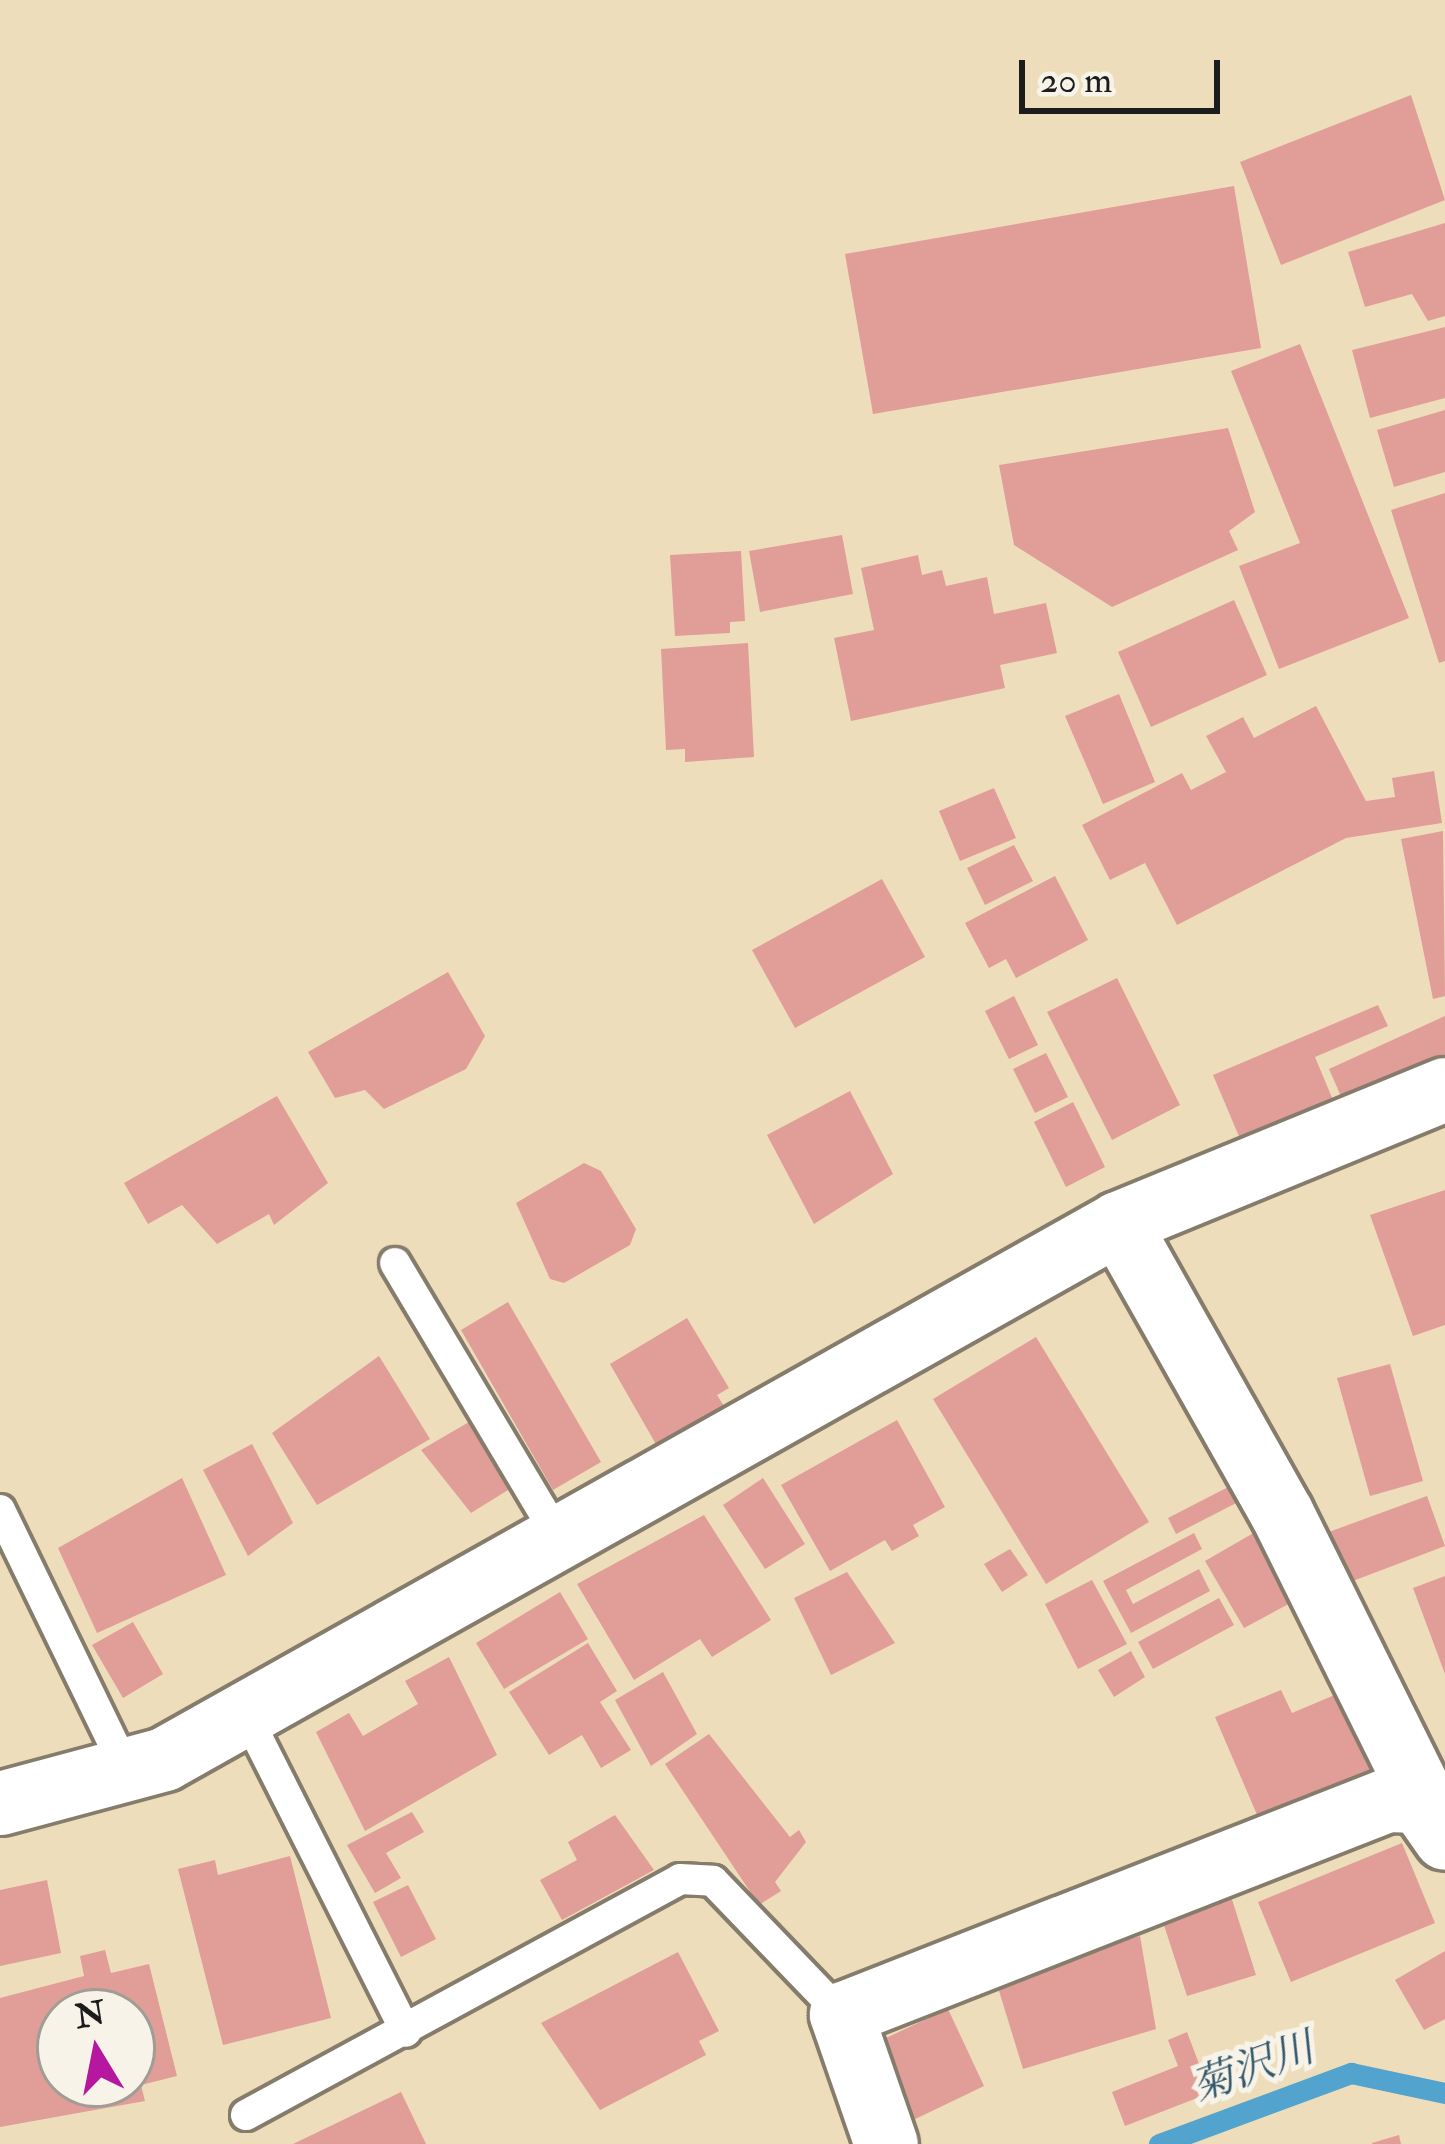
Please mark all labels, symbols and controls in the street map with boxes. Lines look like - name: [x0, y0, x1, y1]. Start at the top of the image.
- scale bar: [1025, 36, 1226, 110]
- text: 20 m: [1040, 58, 1112, 103]
- north arrow: [36, 1988, 156, 2108]
- text: N: [72, 1992, 108, 2038]
- water label: 菊沢川: [1185, 2023, 1321, 2113]

